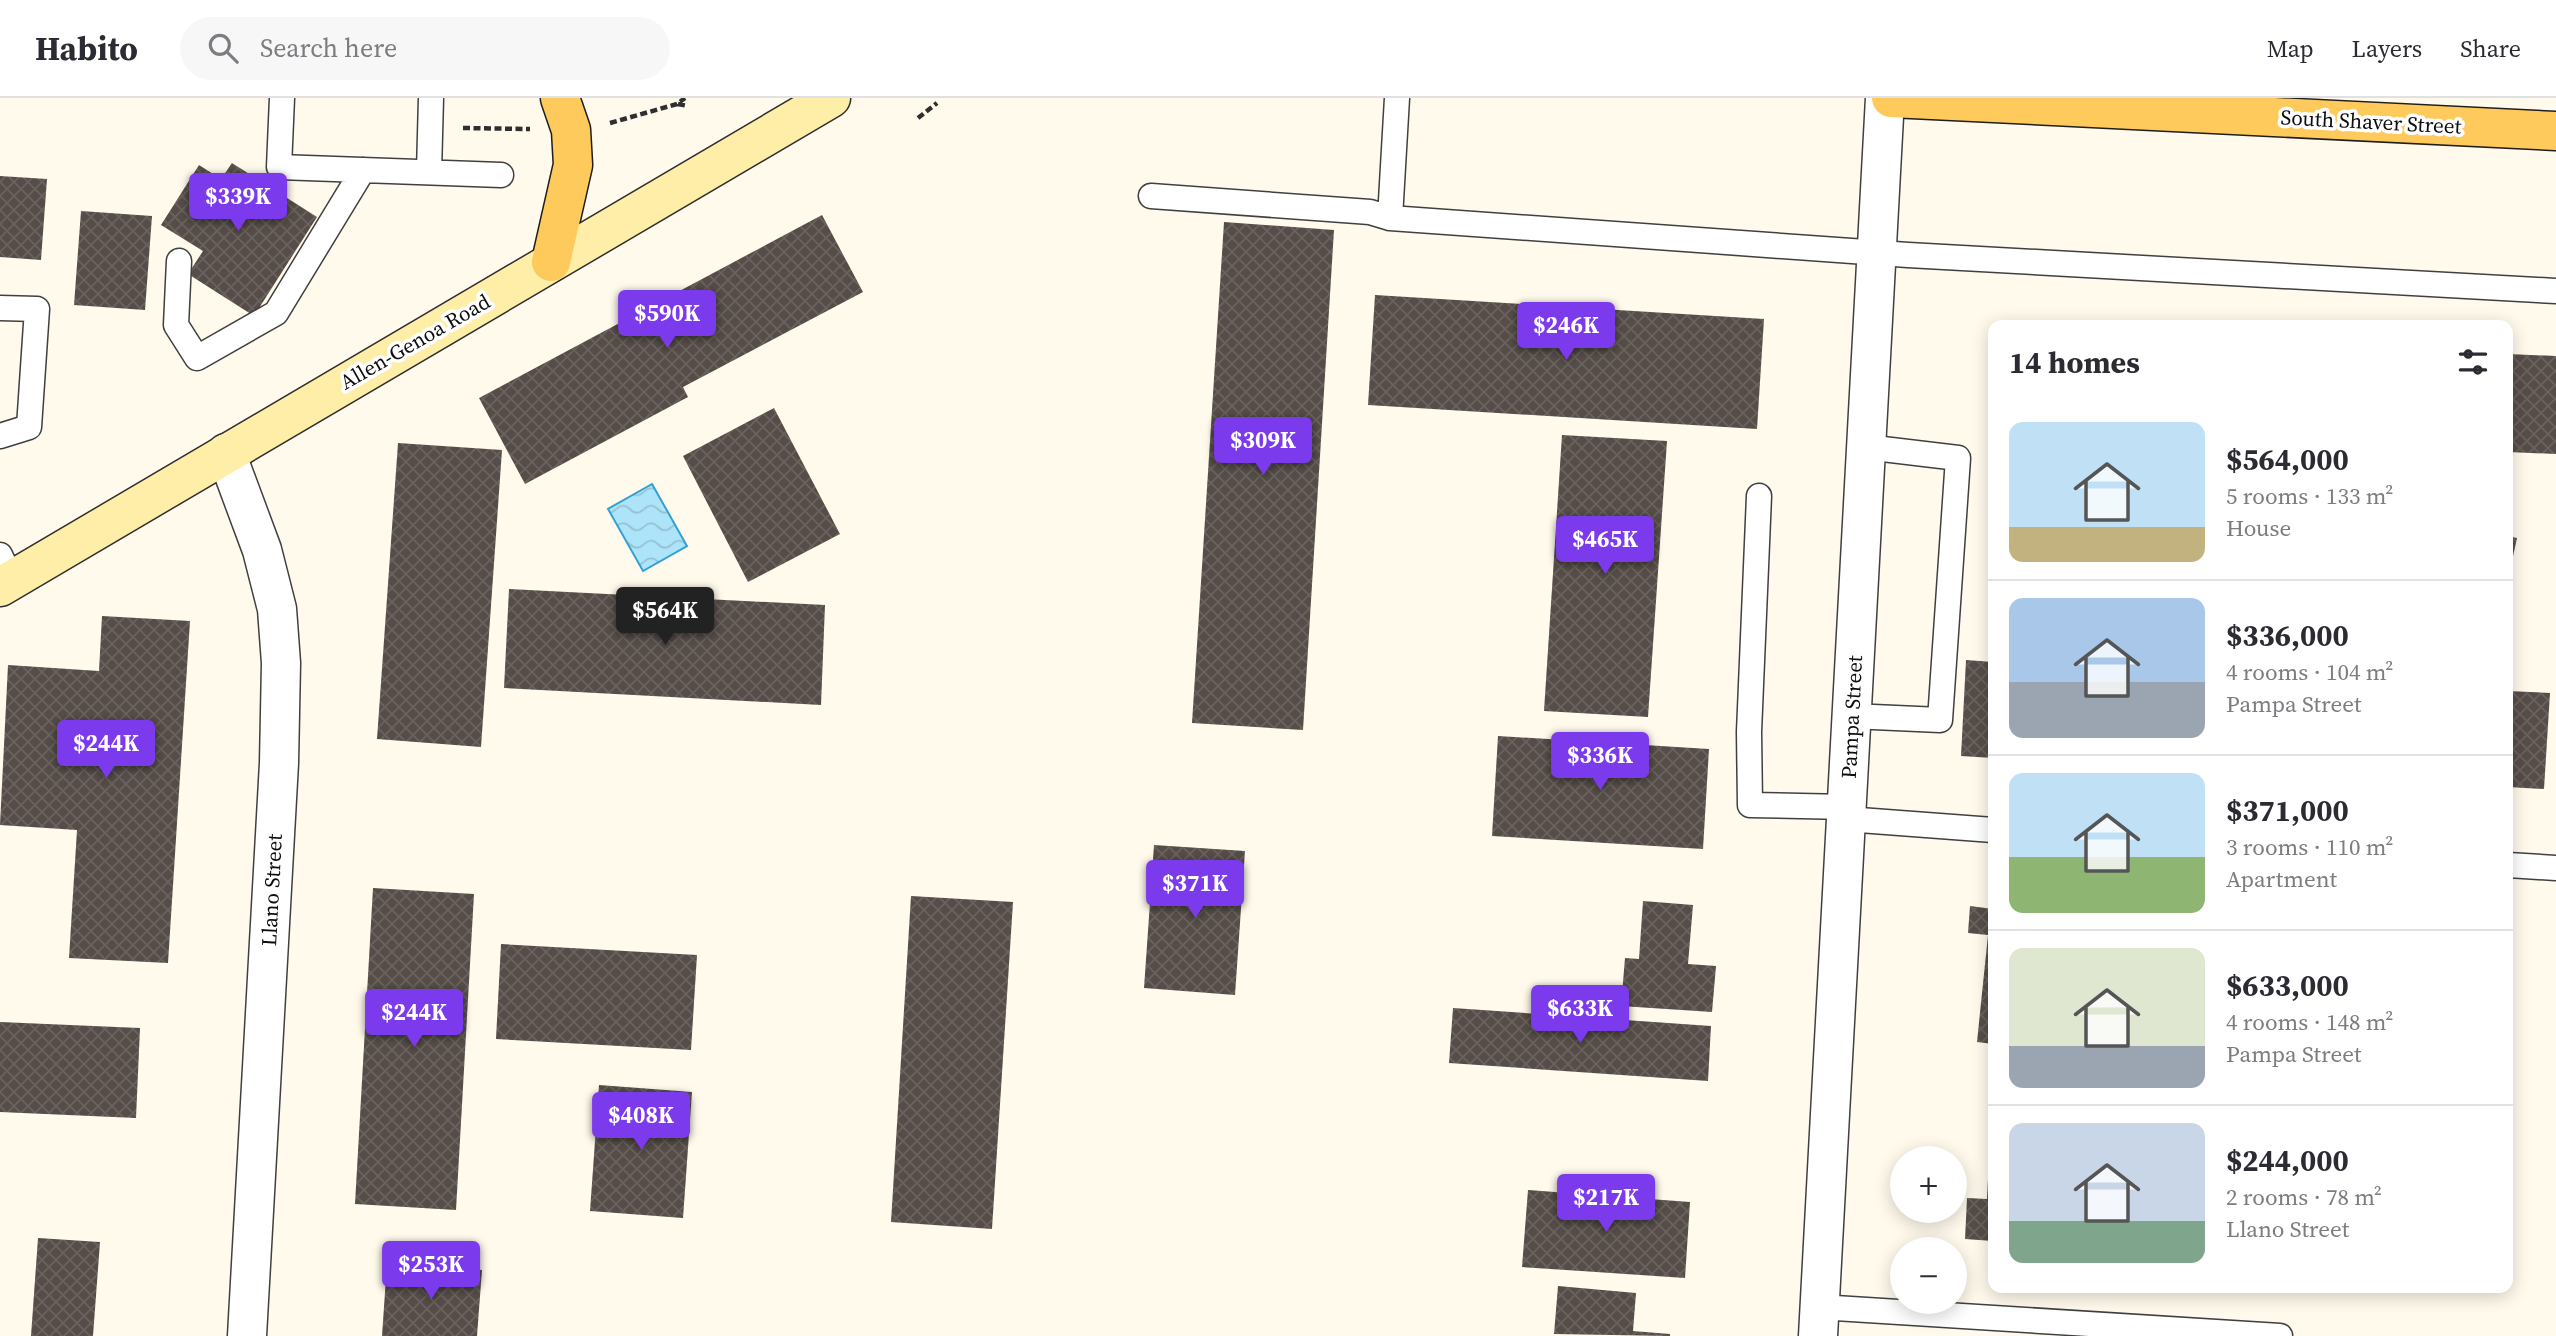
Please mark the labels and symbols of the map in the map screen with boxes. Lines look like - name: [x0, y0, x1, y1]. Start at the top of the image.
- street label: South Shaver Street: [2280, 102, 2462, 141]
- pin: $339K: [189, 174, 287, 233]
- street label: Allen-Genoa Road: [334, 287, 495, 396]
- pin: $590K: [618, 290, 716, 350]
- pin: $246K: [1517, 302, 1615, 362]
- pin: $309K: [1214, 418, 1312, 477]
- pin: $465K: [1556, 517, 1654, 576]
- pin: $564K: [616, 588, 714, 647]
- street label: Pampa Street: [1834, 654, 1869, 779]
- pin: $244K: [57, 720, 155, 780]
- pin: $336K: [1551, 732, 1649, 792]
- street label: Llano Street: [254, 833, 289, 947]
- pin: $371K: [1146, 860, 1244, 920]
- pin: $633K: [1531, 986, 1629, 1045]
- pin: $244K: [365, 990, 463, 1049]
- pin: $408K: [592, 1093, 690, 1152]
- pin: $217K: [1557, 1174, 1655, 1234]
- pin: $253K: [382, 1242, 480, 1301]

